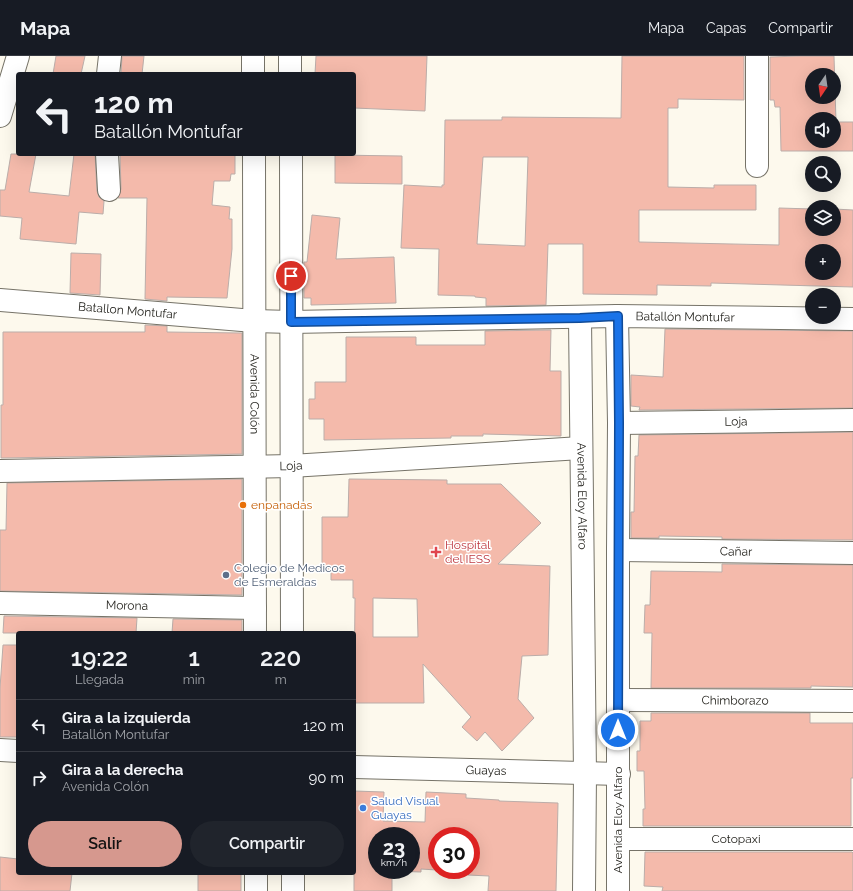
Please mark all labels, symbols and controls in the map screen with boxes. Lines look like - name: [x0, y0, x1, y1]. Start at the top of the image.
- text: Mapa: [20, 17, 70, 39]
- text: Mapa: [648, 20, 684, 36]
- text: Capas: [706, 20, 746, 36]
- text: Compartir: [768, 20, 833, 36]
- north arrow: [805, 68, 841, 104]
- map controls: [805, 68, 841, 324]
- text: 120 m: [94, 87, 174, 120]
- icon: left: [28, 88, 80, 140]
- button: sound: [805, 112, 841, 148]
- text: Batallón Montufar: [94, 121, 243, 142]
- button: search: [805, 156, 841, 192]
- button: layers: [805, 200, 841, 236]
- button: +: [805, 244, 841, 280]
- pin: [274, 259, 308, 293]
- icon: arrive: [280, 265, 302, 287]
- button: −: [805, 288, 841, 324]
- street label: Batallon Montufar: [78, 299, 178, 322]
- street label: Batallón Montufar: [635, 309, 736, 325]
- street label: Avenida Colón: [247, 354, 262, 434]
- street label: Loja: [724, 414, 748, 429]
- street label: Avenida Eloy Alfaro: [574, 442, 590, 550]
- street label: Loja: [279, 458, 303, 473]
- place label: enpanadas: [251, 498, 313, 512]
- marker: enpanadas: [238, 500, 248, 510]
- place label: Hospital del IESS: [445, 538, 491, 566]
- street label: Cañar: [720, 544, 753, 559]
- marker: Hospital del IESS: [430, 546, 442, 558]
- place label: Colegio de Medicos de Esmeraldas: [234, 561, 345, 589]
- marker: Colegio de Medicos de Esmeraldas: [221, 570, 231, 580]
- street label: Morona: [106, 598, 148, 613]
- text: 19:22: [71, 643, 128, 672]
- text: 1: [188, 643, 200, 672]
- text: 220: [260, 643, 301, 672]
- text: Llegada: [75, 672, 124, 687]
- text: min: [183, 672, 205, 687]
- text: m: [275, 672, 287, 687]
- street label: Chimborazo: [701, 693, 769, 708]
- text: Gira a la izquierda: [62, 709, 191, 727]
- position arrow: [597, 709, 639, 751]
- icon: left: [28, 715, 50, 737]
- text: 120 m: [303, 717, 344, 735]
- text: Batallón Montufar: [62, 727, 169, 742]
- text: Gira a la derecha: [62, 761, 183, 779]
- street label: Guayas: [465, 763, 507, 778]
- icon: right: [28, 767, 50, 789]
- street label: Avenida Eloy Alfaro: [611, 767, 625, 873]
- text: 90 m: [308, 769, 344, 787]
- text: Avenida Colón: [62, 779, 149, 794]
- place label: Salud Visual Guayas: [371, 794, 440, 822]
- marker: Salud Visual Guayas: [358, 803, 368, 813]
- button: Salir: [28, 821, 182, 867]
- button: Compartir: [190, 821, 344, 867]
- speed limit sign: 30: [428, 827, 480, 879]
- street label: Cotopaxi: [712, 832, 761, 846]
- text: 23: [383, 836, 405, 860]
- text: km/h: [381, 857, 407, 868]

